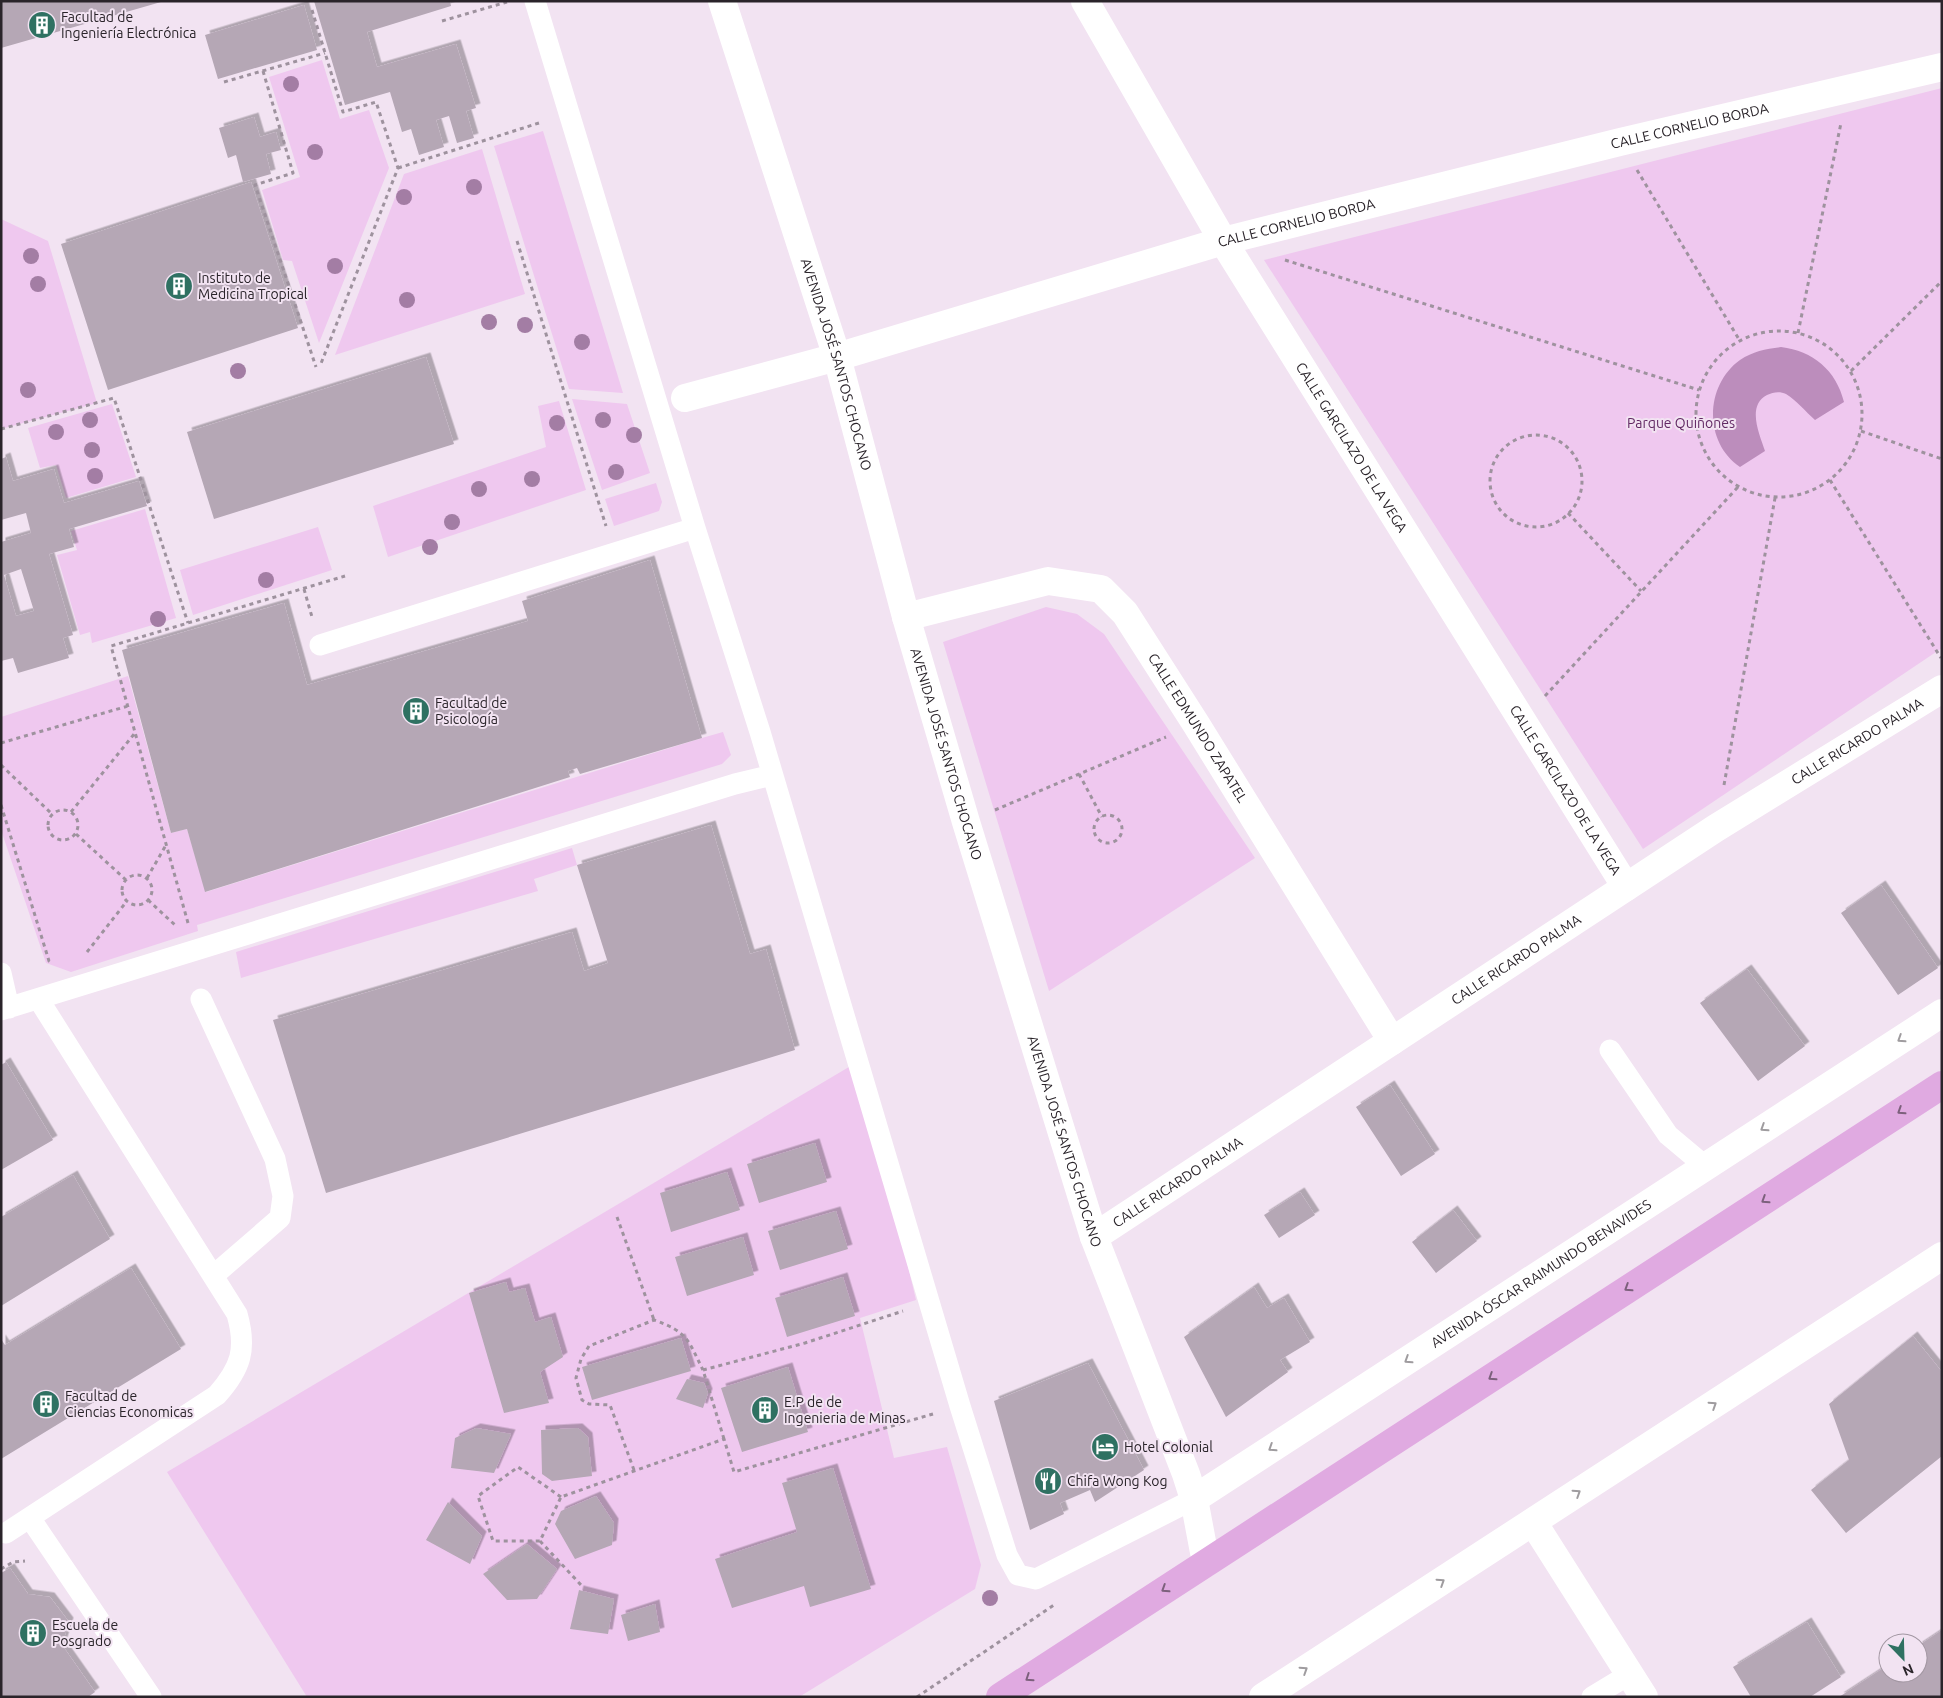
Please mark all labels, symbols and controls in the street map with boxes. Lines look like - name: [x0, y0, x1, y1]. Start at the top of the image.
- place label: Facultad de Ingeniería Electrónica: [61, 9, 196, 41]
- building icon: Facultad de Ingeniería Electrónica: [27, 10, 57, 40]
- street label: CALLE CORNELIO BORDA: [1609, 100, 1770, 152]
- street label: CALLE CORNELIO BORDA: [1216, 195, 1377, 250]
- street label: AVENIDA JOSÉ SANTOS CHOCANO: [798, 256, 875, 472]
- place label: Instituto de Medicina Tropical: [198, 270, 308, 302]
- building icon: Instituto de Medicina Tropical: [164, 271, 194, 301]
- street label: CALLE GARCILAZO DE LA VEGA: [1293, 359, 1411, 535]
- park label: Parque Quiñones: [1627, 415, 1735, 431]
- street label: AVENIDA JOSÉ SANTOS CHOCANO: [907, 646, 985, 862]
- street label: CALLE EDMUNDO ZAPATEL: [1145, 650, 1251, 805]
- place label: Facultad de Psicología: [435, 695, 507, 727]
- street label: CALLE RICARDO PALMA: [1788, 695, 1926, 788]
- building icon: Facultad de Psicología: [401, 696, 431, 726]
- street label: CALLE GARCILAZO DE LA VEGA: [1507, 702, 1624, 878]
- street label: CALLE RICARDO PALMA: [1448, 911, 1584, 1008]
- one-way arrow: [1897, 1033, 1906, 1043]
- street label: AVENIDA JOSÉ SANTOS CHOCANO: [1024, 1034, 1105, 1250]
- one-way arrow: [1897, 1105, 1907, 1114]
- one-way arrow: [1761, 1121, 1770, 1131]
- street label: CALLE RICARDO PALMA: [1110, 1134, 1245, 1230]
- one-way arrow: [1761, 1193, 1770, 1203]
- street label: AVENIDA ÓSCAR RAIMUNDO BENAVIDES: [1428, 1196, 1654, 1351]
- one-way arrow: [1625, 1282, 1634, 1291]
- one-way arrow: [1404, 1353, 1413, 1363]
- one-way arrow: [1488, 1370, 1497, 1380]
- place label: Facultad de Ciencias Economicas: [65, 1388, 193, 1420]
- building icon: Facultad de Ciencias Economicas: [31, 1389, 61, 1419]
- place label: E.P de de Ingenieria de Minas: [784, 1394, 906, 1426]
- building icon: E.P de de Ingenieria de Minas: [750, 1395, 780, 1425]
- one-way arrow: [1707, 1402, 1717, 1411]
- hotel icon: Hotel Colonial: [1090, 1432, 1120, 1462]
- place label: Hotel Colonial: [1124, 1439, 1213, 1455]
- one-way arrow: [1268, 1442, 1278, 1451]
- restaurant icon: Chifa Wong Kog: [1033, 1466, 1063, 1496]
- place label: Chifa Wong Kog: [1067, 1473, 1167, 1489]
- one-way arrow: [1572, 1490, 1581, 1500]
- one-way arrow: [1435, 1579, 1444, 1588]
- one-way arrow: [1161, 1583, 1171, 1592]
- place label: Escuela de Posgrado: [52, 1617, 118, 1649]
- building icon: Escuela de Posgrado: [18, 1618, 48, 1648]
- north arrow: [1878, 1633, 1928, 1683]
- text: N: [1900, 1661, 1916, 1679]
- one-way arrow: [1298, 1667, 1308, 1676]
- one-way arrow: [1025, 1672, 1035, 1681]

